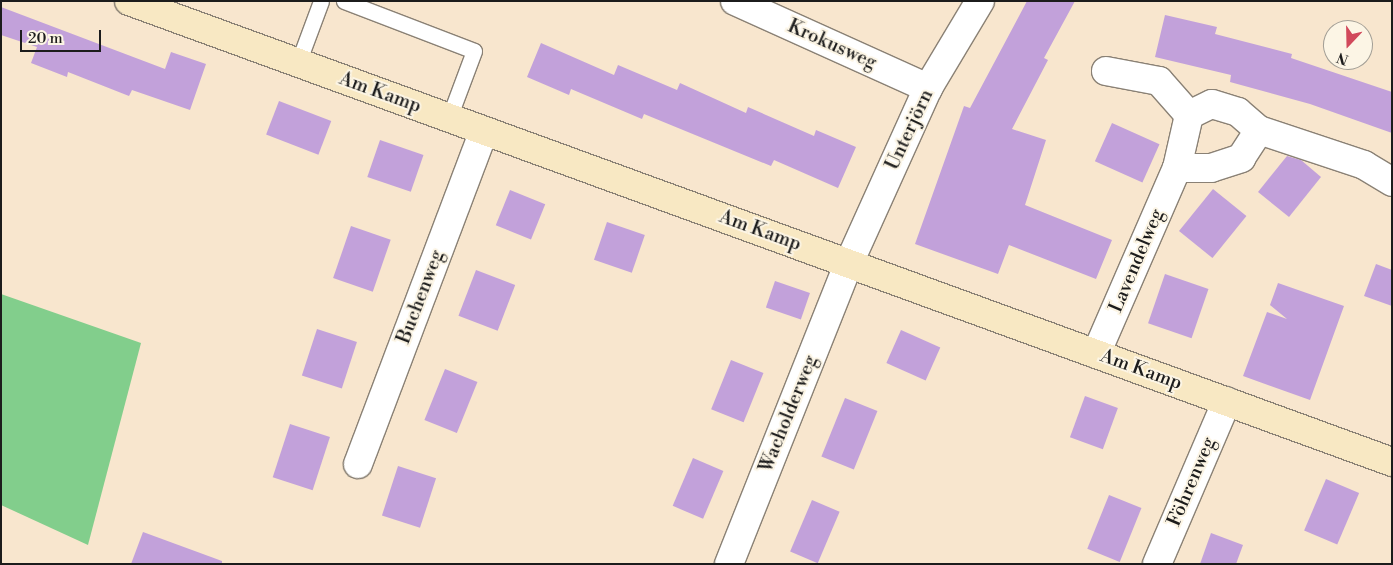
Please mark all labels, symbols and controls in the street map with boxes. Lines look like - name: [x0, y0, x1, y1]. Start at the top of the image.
- street label: Krokusweg: [784, 15, 880, 75]
- scale bar: [22, 20, 104, 52]
- north arrow: [1323, 20, 1373, 70]
- text: 20 m: [28, 29, 63, 48]
- text: N: [1335, 48, 1351, 68]
- street label: Am Kamp: [336, 68, 424, 118]
- street label: Unterjörn: [881, 86, 939, 174]
- street label: Am Kamp: [716, 206, 804, 256]
- street label: Lavendelweg: [1105, 206, 1169, 316]
- street label: Buchenweg: [393, 247, 449, 347]
- street label: Am Kamp: [1097, 345, 1185, 395]
- street label: Wacholderweg: [755, 352, 823, 476]
- street label: Föhrenweg: [1163, 434, 1221, 530]

